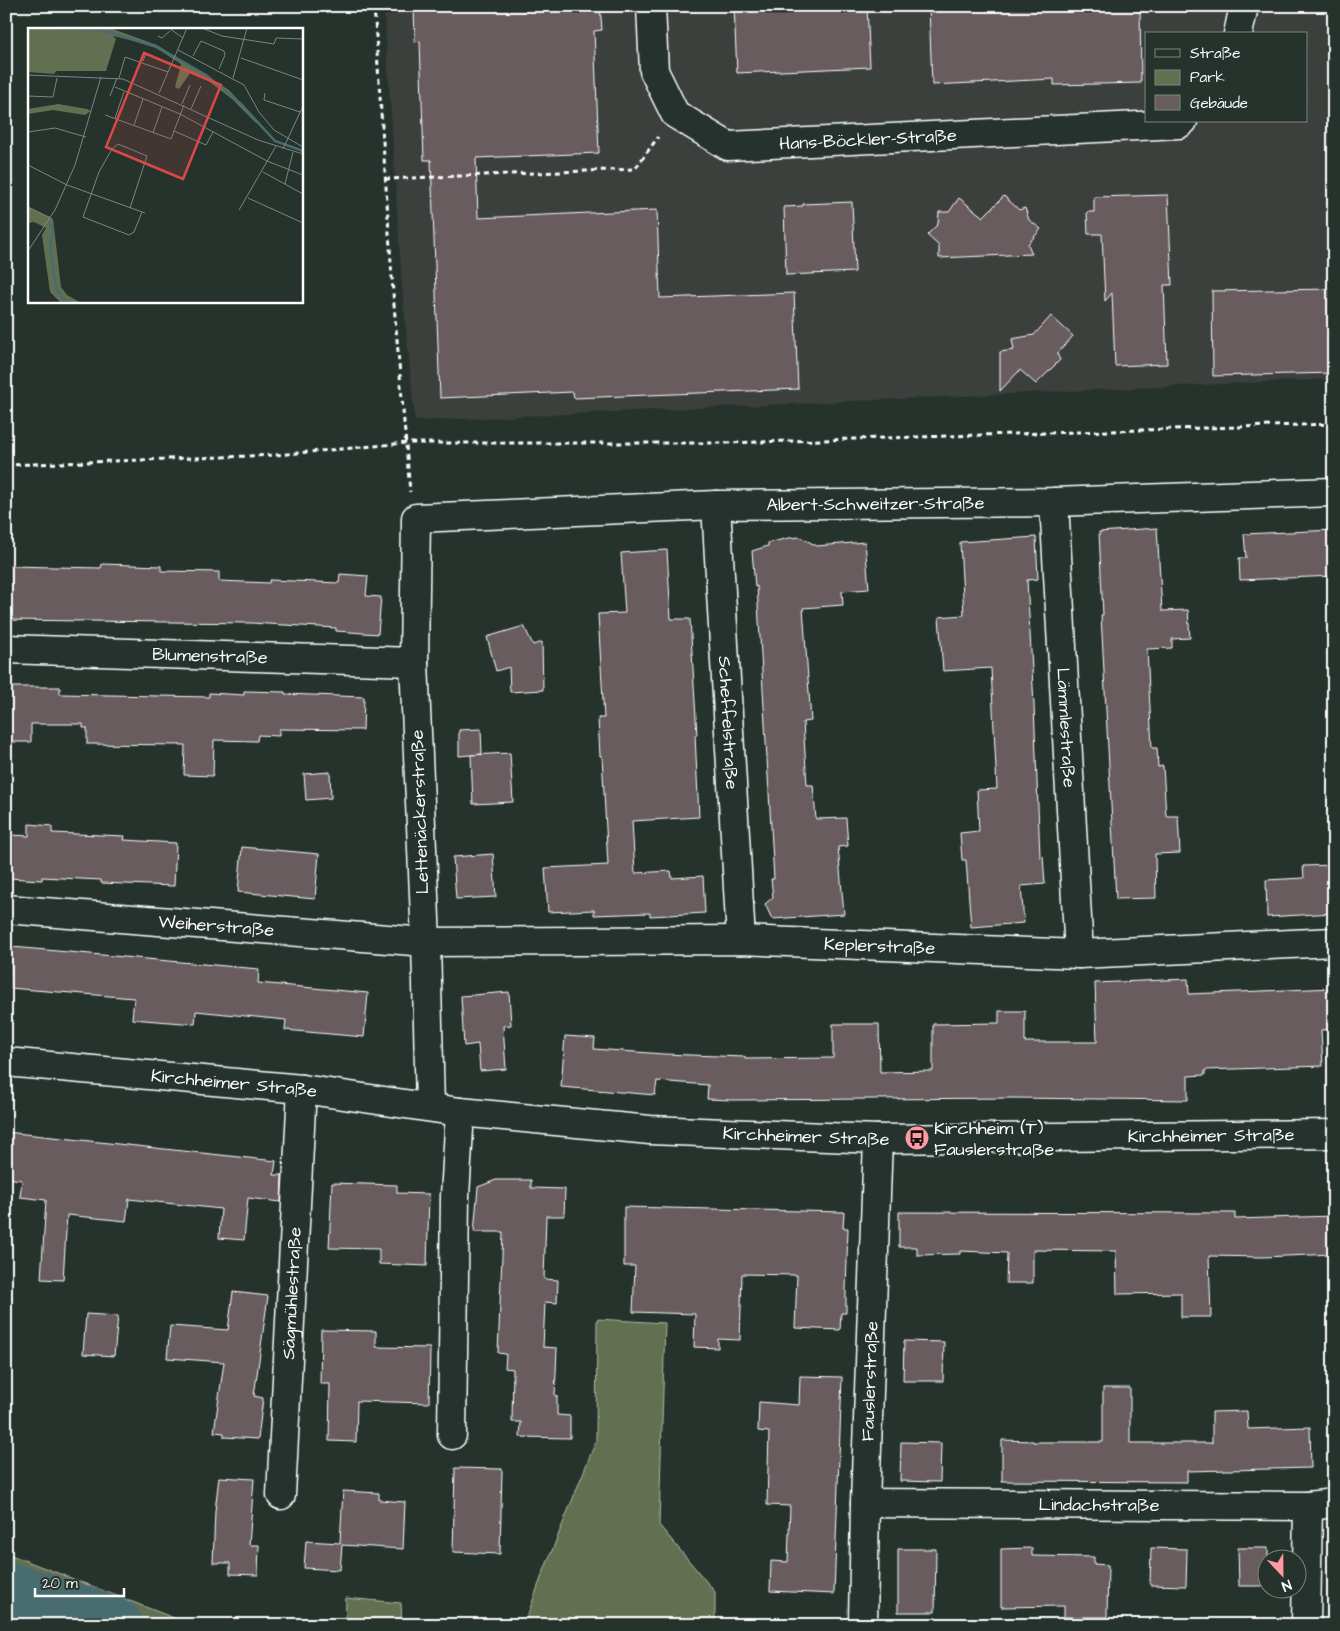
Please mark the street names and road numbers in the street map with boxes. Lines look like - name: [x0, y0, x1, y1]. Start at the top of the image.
- street label: Hans-Böckler-Straße: [779, 122, 958, 156]
- street label: Albert-Schweitzer-Straße: [766, 490, 985, 517]
- street label: Blumenstraße: [152, 641, 268, 670]
- street label: Scheffelstraße: [712, 655, 745, 790]
- street label: Lämmlestraße: [1051, 667, 1082, 789]
- street label: Lettenäckerstraße: [405, 729, 435, 895]
- street label: Weiherstraße: [158, 909, 275, 943]
- street label: Keplerstraße: [824, 931, 936, 961]
- street label: Kirchheimer Straße: [150, 1063, 319, 1104]
- street label: Kirchheimer Straße: [722, 1120, 890, 1152]
- street label: Kirchheimer Straße: [1128, 1122, 1295, 1149]
- street label: Sägmühlestraße: [276, 1226, 307, 1360]
- street label: Fauslerstraße: [855, 1320, 884, 1442]
- street label: Lindachstraße: [1038, 1492, 1160, 1517]

